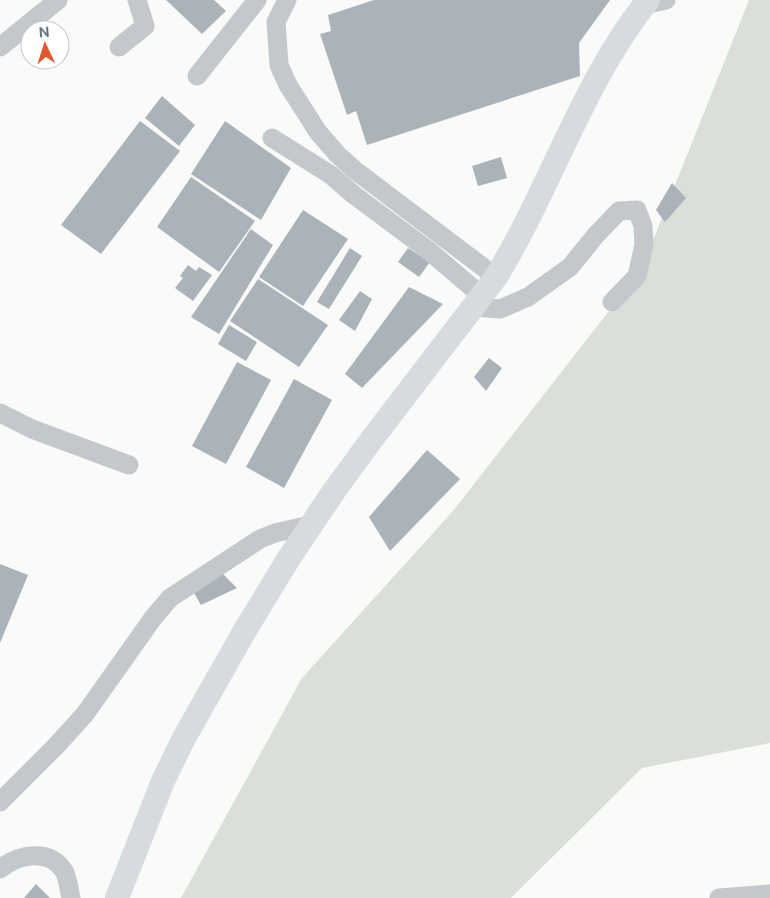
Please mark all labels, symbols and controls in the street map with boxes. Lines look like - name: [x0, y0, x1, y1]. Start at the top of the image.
- north arrow: [20, 20, 70, 70]
- text: N: [38, 24, 50, 40]

